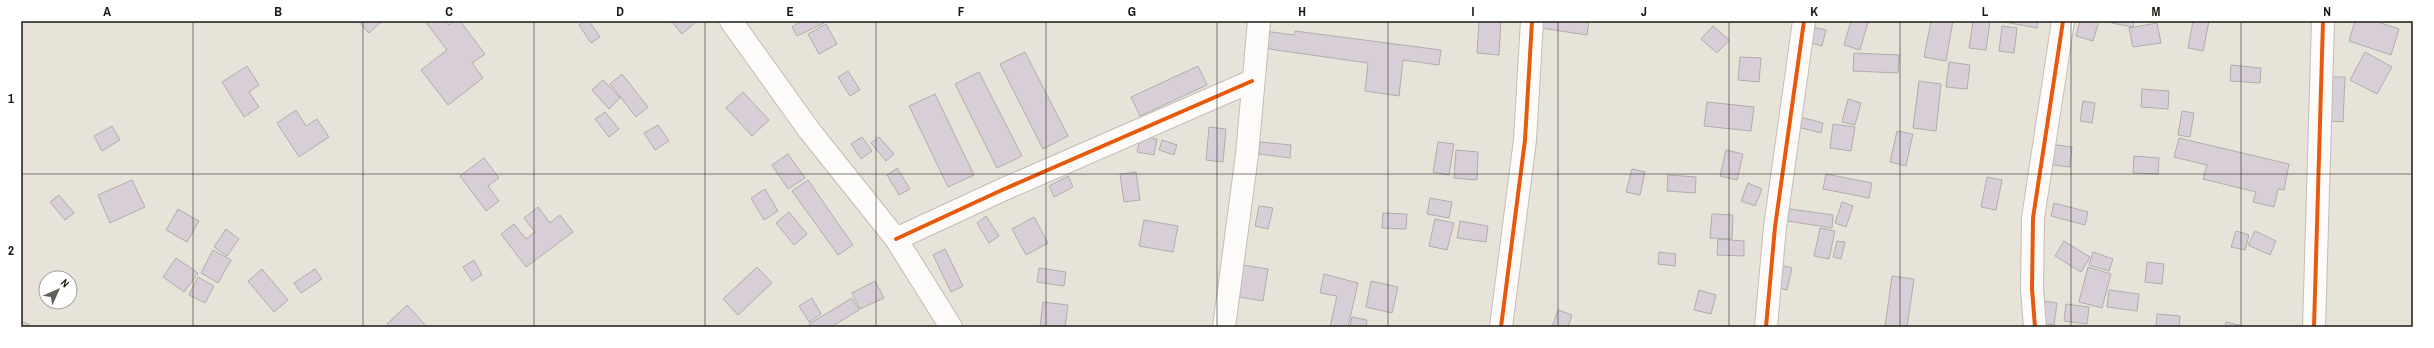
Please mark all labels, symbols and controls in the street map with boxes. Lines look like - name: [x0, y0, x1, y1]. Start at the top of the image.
- text: A: [103, 3, 111, 20]
- text: B: [274, 3, 282, 20]
- text: C: [445, 3, 453, 20]
- text: D: [616, 3, 624, 20]
- text: E: [786, 3, 794, 20]
- text: F: [958, 3, 965, 20]
- text: G: [1128, 3, 1136, 20]
- text: H: [1298, 3, 1306, 20]
- text: I: [1472, 3, 1475, 20]
- text: J: [1641, 3, 1647, 20]
- text: K: [1810, 3, 1818, 20]
- text: L: [1982, 3, 1989, 20]
- text: M: [2152, 3, 2161, 20]
- text: N: [2323, 3, 2331, 20]
- text: 1: [8, 90, 14, 107]
- text: 2: [8, 242, 14, 259]
- north arrow: [38, 270, 78, 310]
- text: N: [58, 276, 72, 290]

